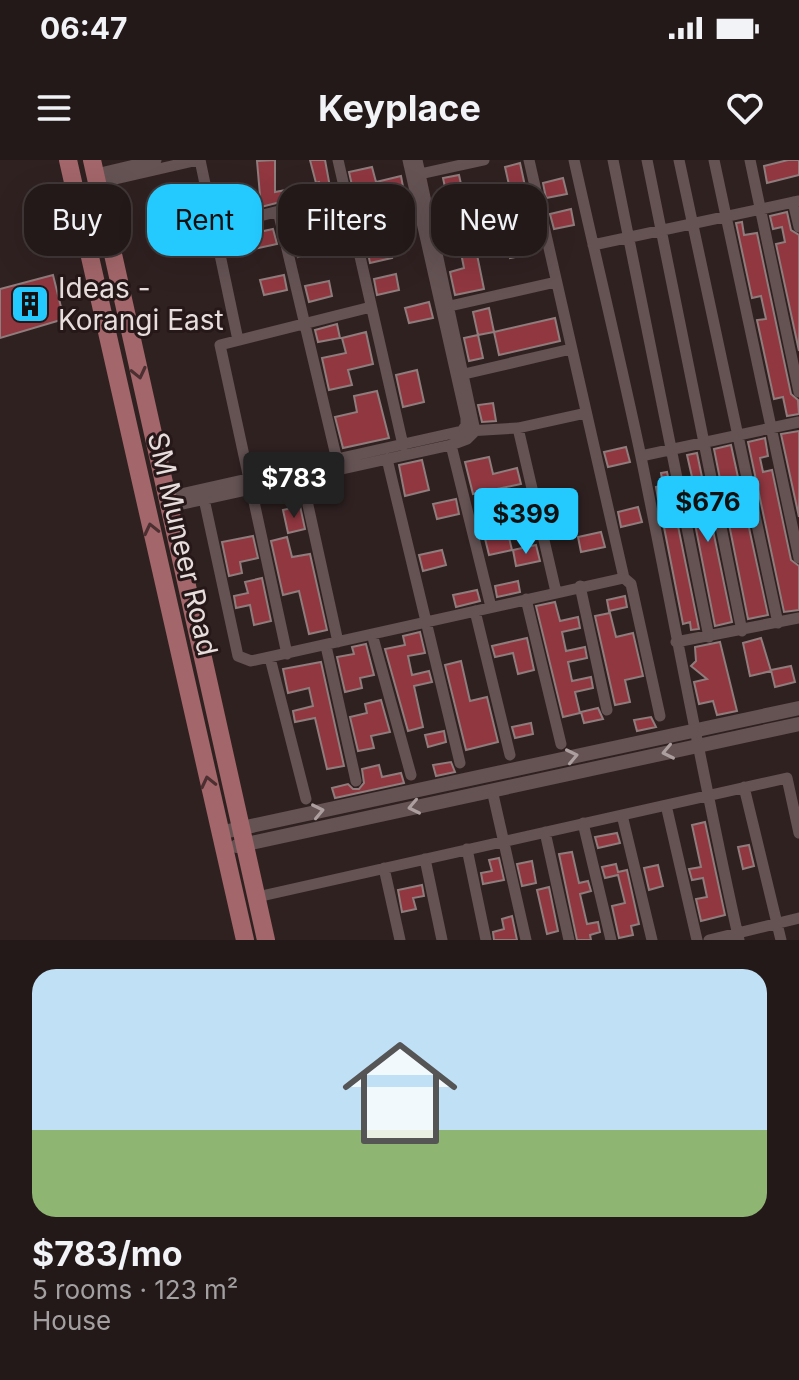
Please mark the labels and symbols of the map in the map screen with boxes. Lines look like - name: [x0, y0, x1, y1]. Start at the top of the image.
- place label: Ideas - Korangi East: [58, 271, 224, 337]
- building icon: Ideas - Korangi East: [9, 283, 51, 325]
- one-way arrow: [130, 366, 147, 379]
- street label: SM Muneer Road: [141, 429, 225, 659]
- pin: $783: [247, 452, 341, 520]
- pin: $676: [661, 476, 755, 544]
- pin: $399: [479, 488, 573, 556]
- one-way arrow: [143, 522, 160, 536]
- one-way arrow: [662, 743, 675, 760]
- one-way arrow: [565, 748, 578, 765]
- one-way arrow: [200, 776, 217, 790]
- one-way arrow: [408, 798, 421, 815]
- one-way arrow: [311, 803, 324, 820]

